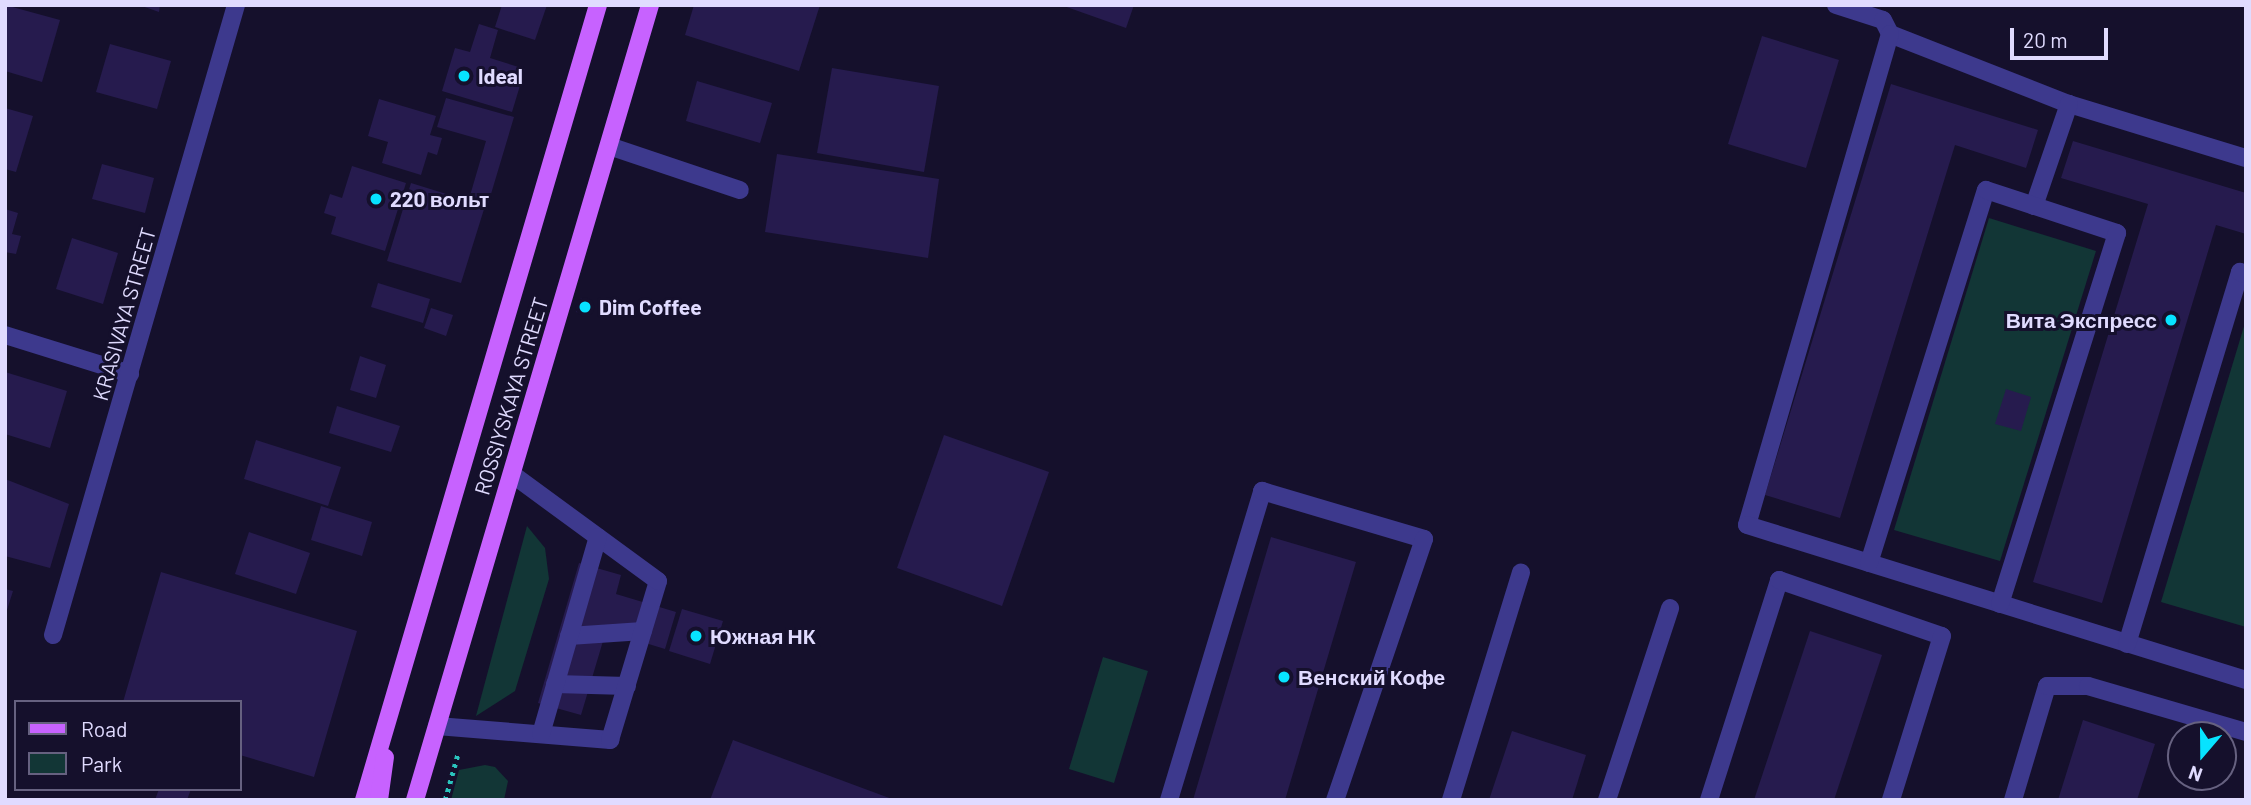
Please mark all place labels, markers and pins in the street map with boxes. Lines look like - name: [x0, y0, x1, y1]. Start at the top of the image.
- place label: Ideal: [478, 63, 523, 89]
- marker: Ideal: [456, 68, 472, 84]
- place label: 220 вольт: [390, 186, 489, 212]
- marker: 220 вольт: [368, 191, 384, 207]
- place label: Dim Coffee: [599, 294, 702, 320]
- marker: Dim Coffee: [577, 299, 593, 315]
- place label: Вита Экспресс: [2006, 307, 2157, 333]
- marker: Вита Экспресс: [2163, 312, 2179, 328]
- place label: Южная НК: [710, 623, 816, 649]
- marker: Южная НК: [688, 628, 704, 644]
- place label: Венский Кофе: [1298, 664, 1445, 690]
- marker: Венский Кофе: [1276, 669, 1292, 685]

